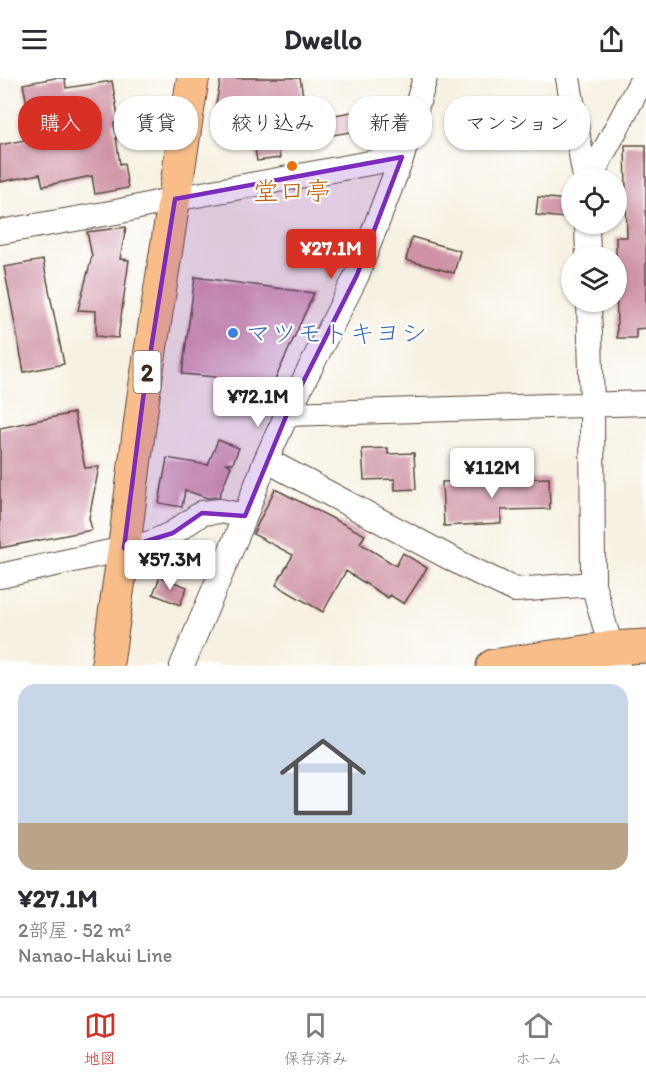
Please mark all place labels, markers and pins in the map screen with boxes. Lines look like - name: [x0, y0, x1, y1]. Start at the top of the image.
- marker: 堂口亭: [285, 159, 299, 173]
- place label: 堂口亭: [253, 175, 331, 207]
- pin: ¥27.1M: [282, 229, 380, 280]
- place label: マツモトキヨシ: [245, 317, 427, 349]
- marker: マツモトキヨシ: [226, 326, 240, 340]
- pin: ¥72.1M: [209, 377, 307, 428]
- pin: ¥112M: [450, 448, 534, 499]
- pin: ¥57.3M: [121, 540, 219, 591]

